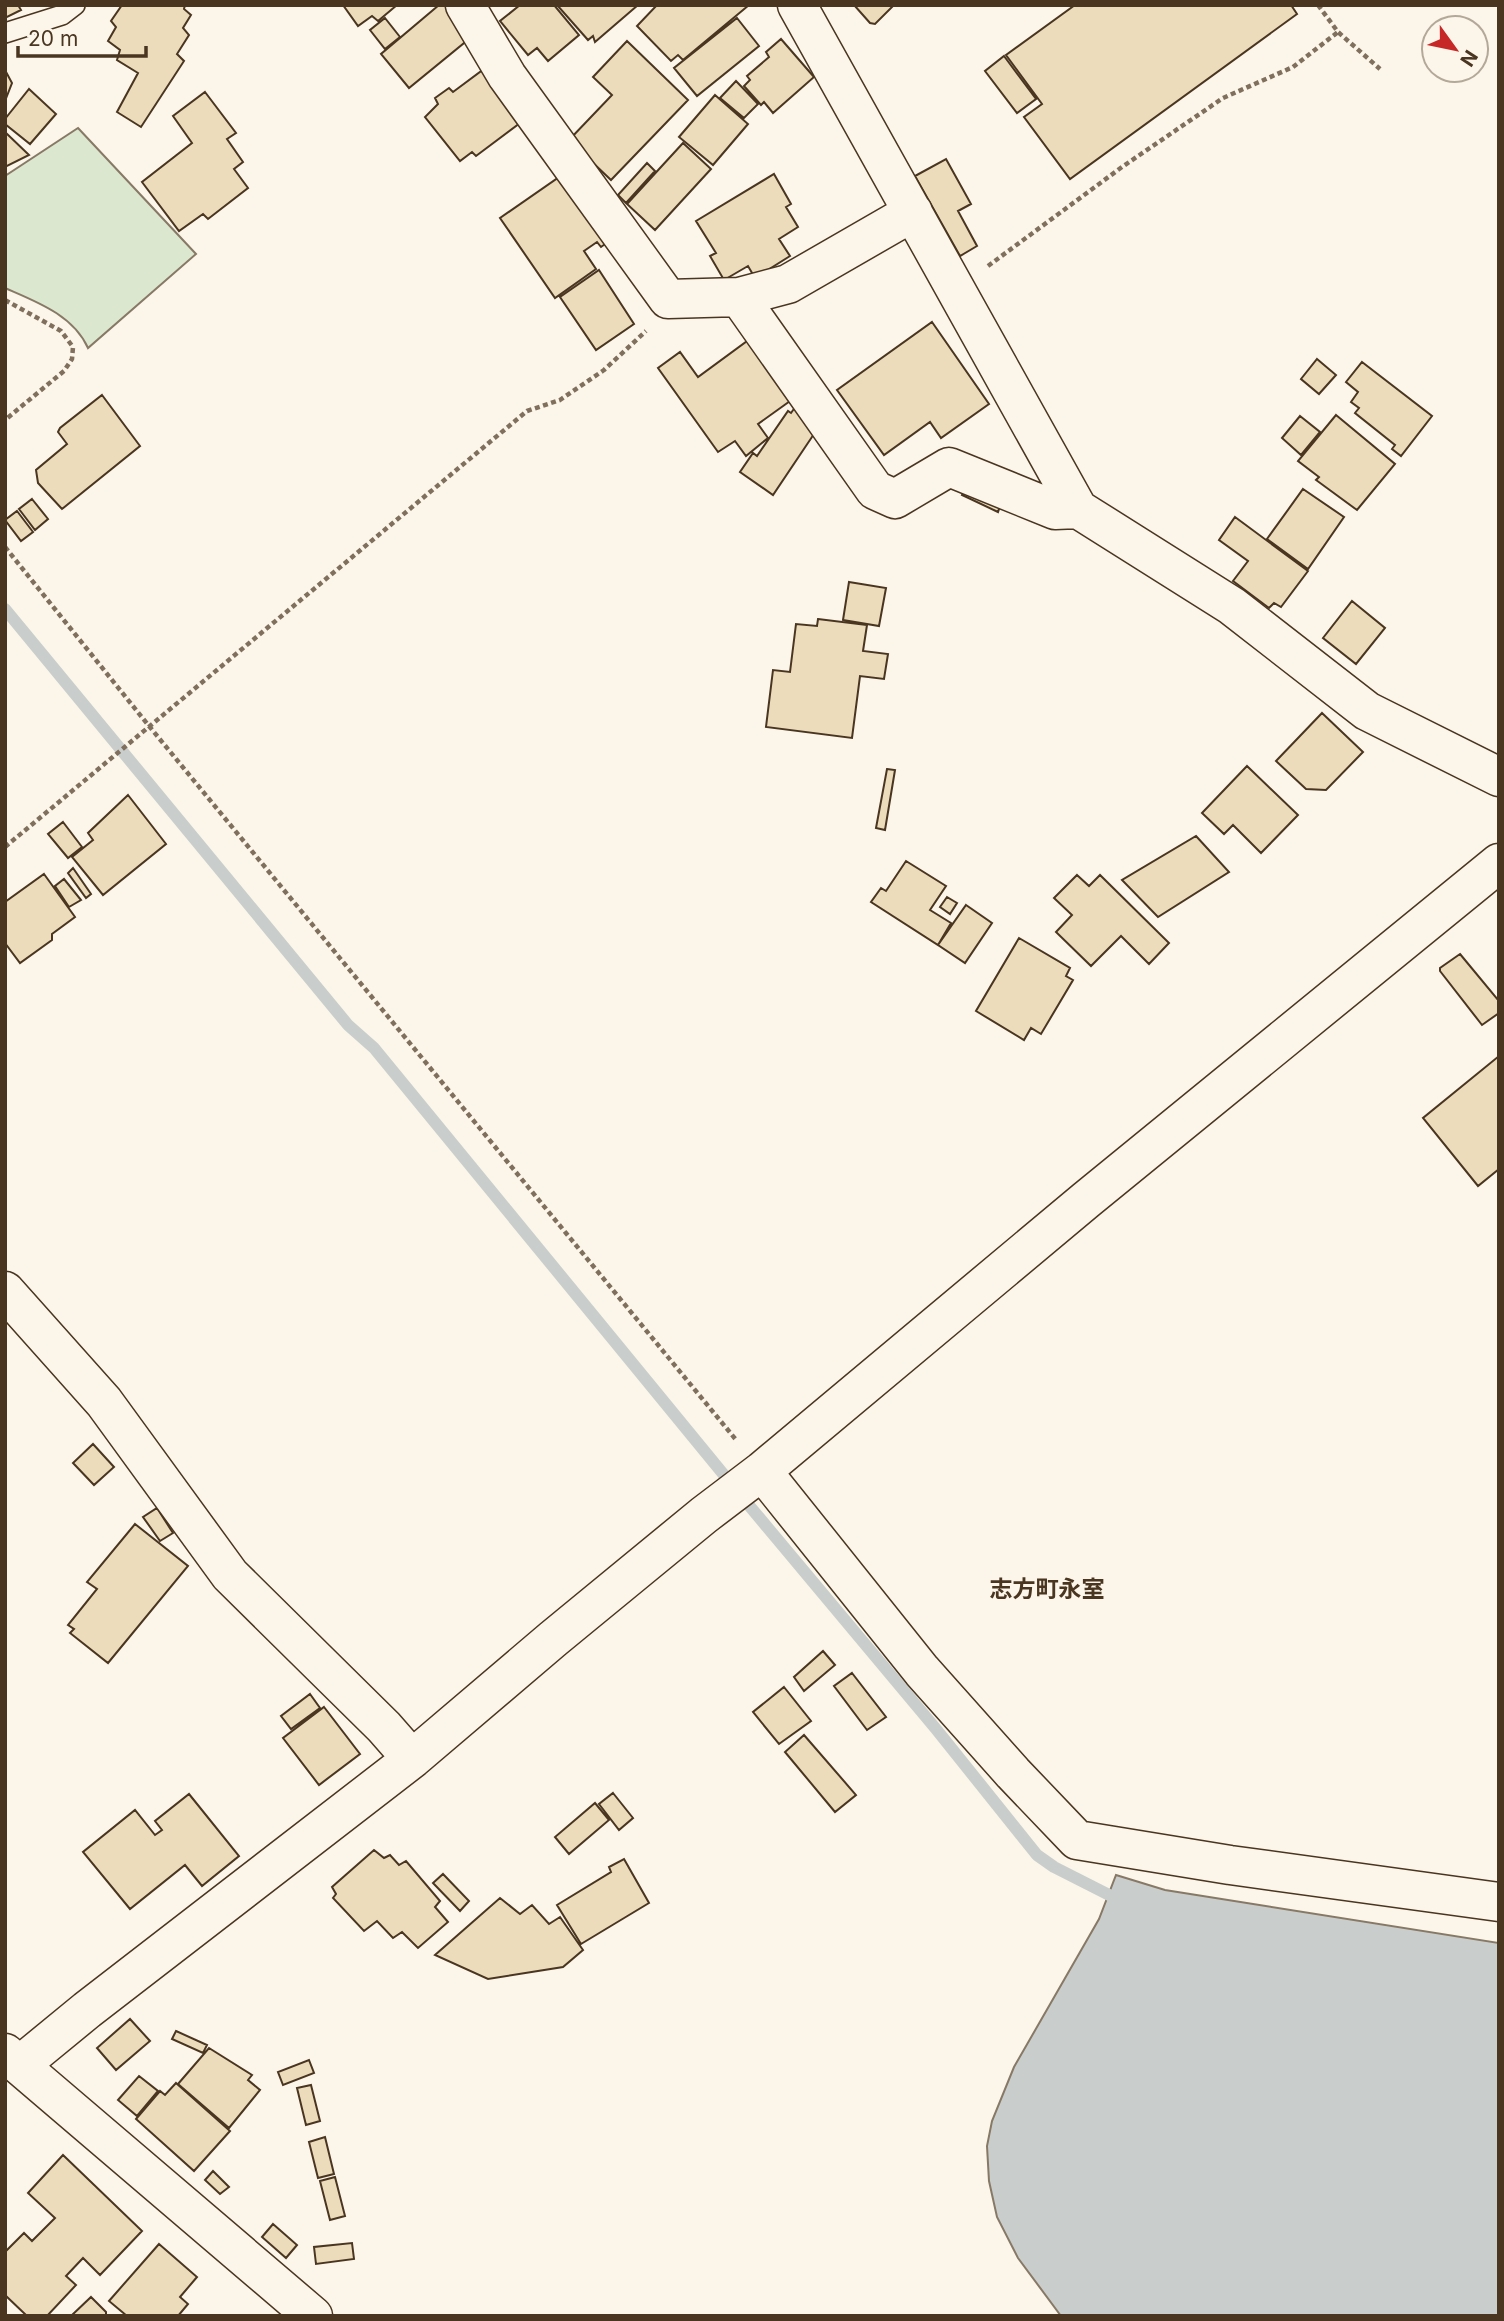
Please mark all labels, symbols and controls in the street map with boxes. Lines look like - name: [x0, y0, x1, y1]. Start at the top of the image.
- scale bar: [18, 14, 145, 58]
- north arrow: [1420, 14, 1490, 84]
- text: 20 m: [28, 26, 78, 51]
- text: N: [1455, 46, 1482, 70]
- district label: 志方町永室: [990, 1575, 1105, 1603]

